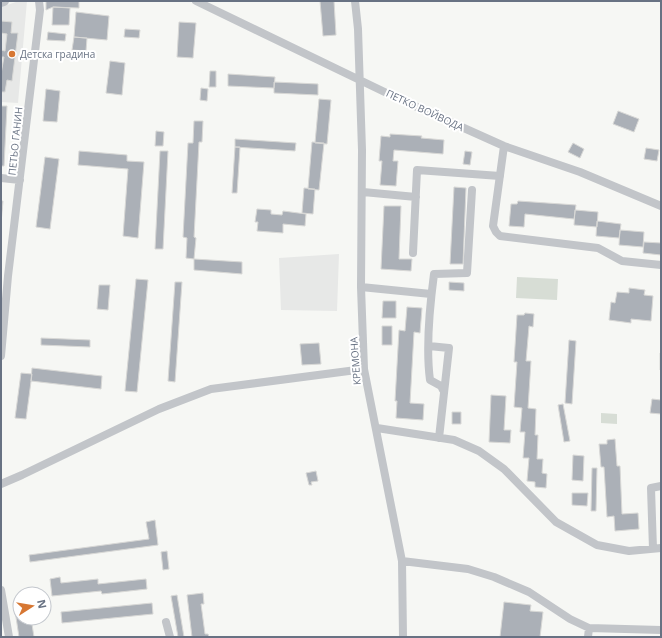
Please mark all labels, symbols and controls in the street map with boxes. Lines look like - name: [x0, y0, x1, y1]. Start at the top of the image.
- place label: Детска градина: [20, 47, 95, 61]
- marker: Детска градина: [7, 49, 17, 59]
- street label: ПЕТКО ВОЙВОДА: [384, 86, 467, 134]
- street label: ПЕТЬО ГАНИН: [4, 106, 26, 176]
- street label: КРЕМОНА: [346, 336, 364, 385]
- north arrow: [12, 586, 52, 626]
- text: N: [34, 598, 51, 610]

